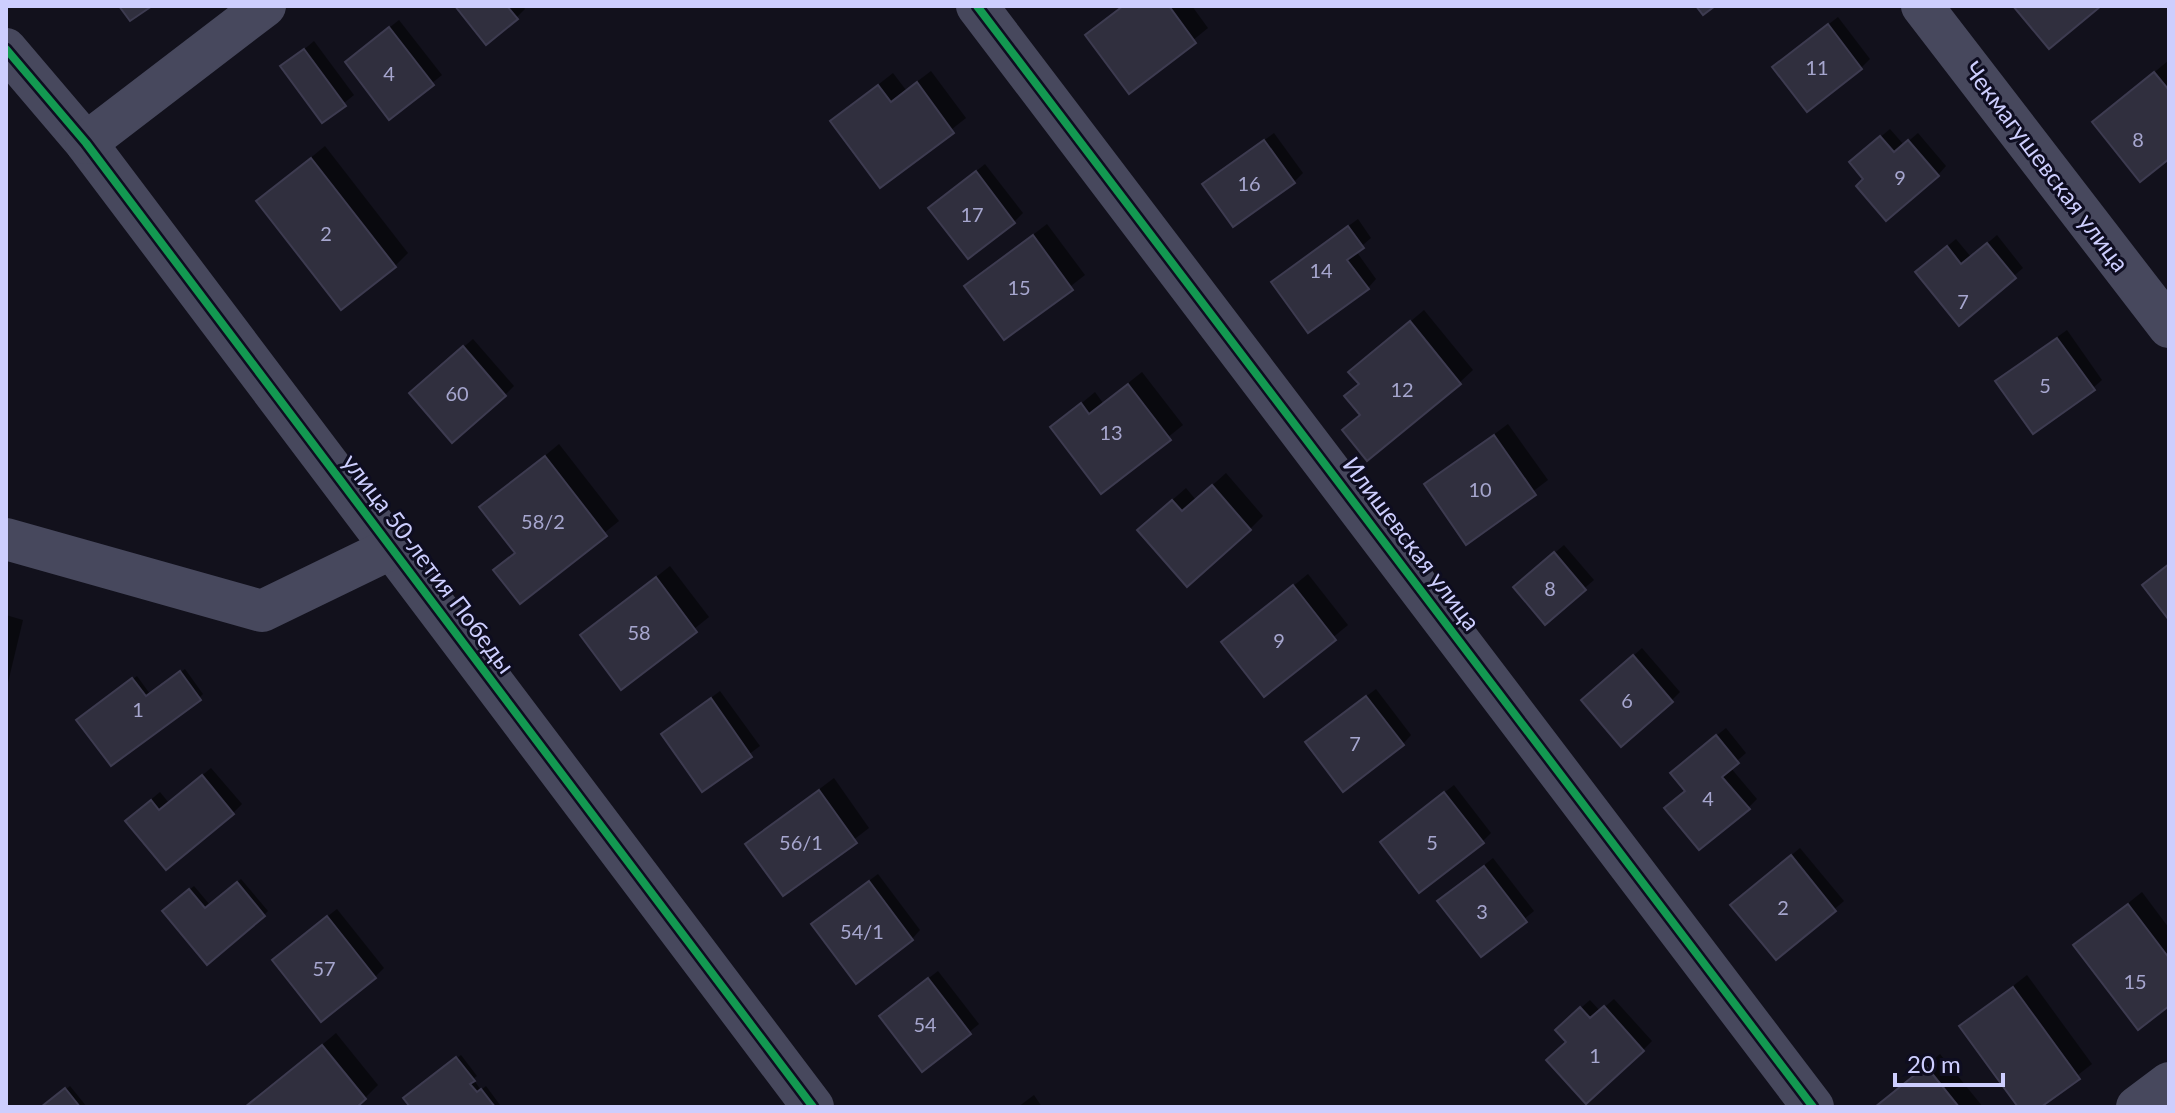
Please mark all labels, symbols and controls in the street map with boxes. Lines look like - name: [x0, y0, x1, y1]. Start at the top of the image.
- house number: 11: [1805, 55, 1829, 79]
- street label: Чекмагушевская улица: [1959, 55, 2136, 277]
- house number: 4: [383, 61, 395, 85]
- house number: 8: [2132, 127, 2144, 151]
- house number: 9: [1894, 165, 1906, 189]
- house number: 16: [1237, 171, 1261, 195]
- house number: 17: [960, 202, 984, 226]
- house number: 2: [320, 221, 332, 245]
- house number: 14: [1309, 258, 1333, 282]
- house number: 15: [1007, 275, 1031, 299]
- house number: 7: [1957, 289, 1969, 313]
- house number: 5: [2039, 373, 2051, 397]
- house number: 12: [1390, 377, 1414, 401]
- house number: 60: [445, 381, 469, 405]
- house number: 13: [1099, 420, 1123, 444]
- street label: улица 50-летия Победы: [337, 448, 521, 679]
- street label: Илишевская улица: [1338, 451, 1487, 636]
- house number: 10: [1468, 477, 1492, 501]
- house number: 58/2: [521, 509, 565, 533]
- house number: 8: [1544, 576, 1556, 600]
- house number: 58: [627, 620, 651, 644]
- house number: 9: [1273, 628, 1285, 652]
- house number: 6: [1621, 688, 1633, 712]
- house number: 1: [132, 697, 144, 721]
- house number: 7: [1349, 731, 1361, 755]
- house number: 4: [1702, 786, 1714, 810]
- house number: 56/1: [779, 830, 823, 854]
- house number: 5: [1426, 830, 1438, 854]
- house number: 2: [1777, 895, 1789, 919]
- house number: 3: [1476, 899, 1488, 923]
- house number: 54/1: [840, 919, 884, 943]
- house number: 57: [312, 956, 336, 980]
- house number: 15: [2123, 969, 2147, 993]
- house number: 54: [913, 1012, 937, 1036]
- scale bar: [1895, 1037, 2003, 1087]
- house number: 1: [1589, 1043, 1601, 1067]
- text: 20 m: [1907, 1049, 1961, 1078]

